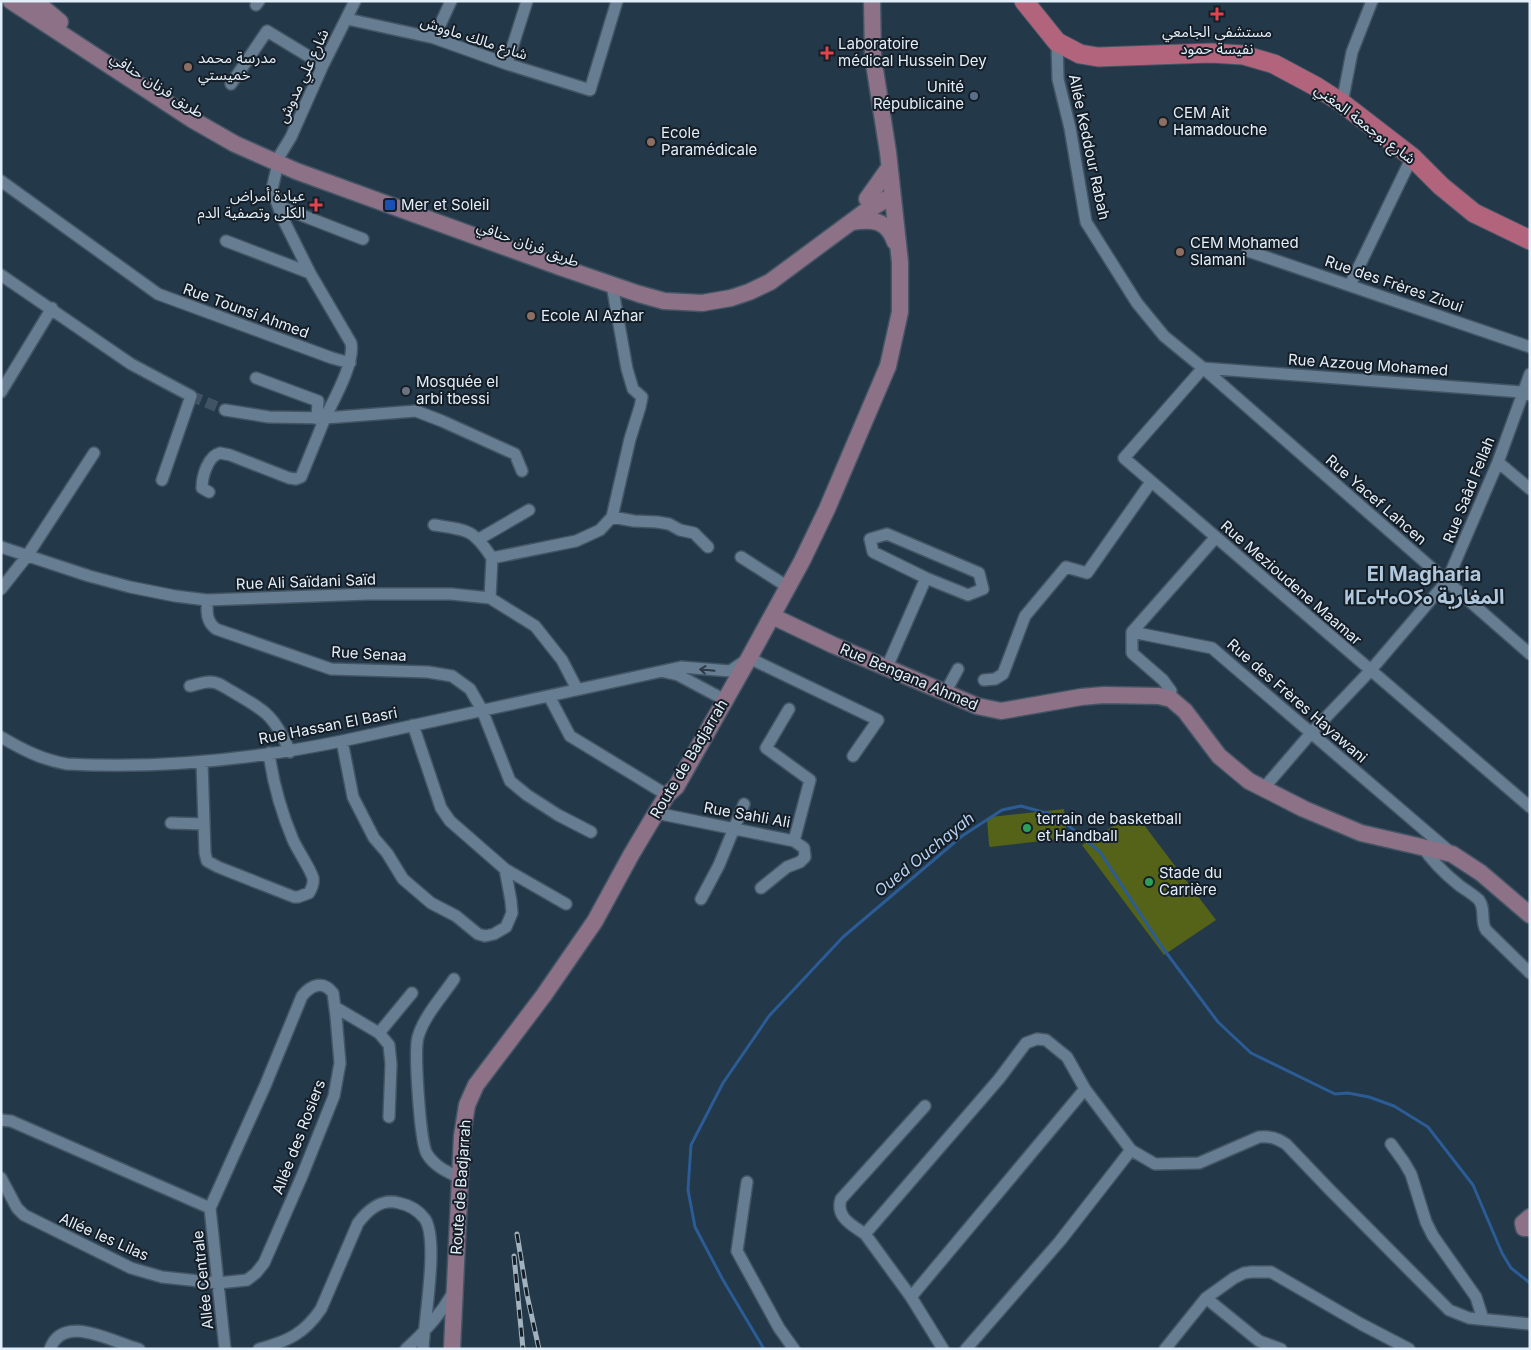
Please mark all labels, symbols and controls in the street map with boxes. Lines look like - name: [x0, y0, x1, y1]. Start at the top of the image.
- marker: مستشفى الجامعي نفيسة حمود: [1210, 7, 1224, 21]
- street label: شارع مالك ماووش: [417, 11, 530, 67]
- place label: مستشفى الجامعي نفيسة حمود: [1162, 22, 1272, 58]
- street label: شارع علي مدوش: [272, 26, 335, 127]
- place label: Laboratoire médical Hussein Dey: [838, 34, 987, 70]
- marker: Laboratoire médical Hussein Dey: [820, 46, 834, 60]
- street label: طريق فرنان حنافي: [106, 47, 208, 124]
- place label: مدرسة محمد خميستي: [198, 48, 276, 86]
- marker: مدرسة محمد خميستي: [182, 61, 194, 73]
- street label: Allée Keddour Rabah: [1065, 72, 1114, 221]
- place label: Unité Républicaine: [873, 77, 964, 113]
- street label: شارع بوجمعة المغني: [1309, 79, 1420, 170]
- marker: Unité Républicaine: [968, 90, 980, 102]
- place label: CEM Ait Hamadouche: [1173, 103, 1267, 139]
- marker: CEM Ait Hamadouche: [1157, 116, 1169, 128]
- place label: Ecole Paramédicale: [661, 123, 757, 159]
- marker: Ecole Paramédicale: [645, 136, 657, 148]
- place label: عيادة أمراض الكلى وتصفية الدم: [197, 186, 305, 224]
- place label: Mer et Soleil: [401, 195, 489, 214]
- marker: عيادة أمراض الكلى وتصفية الدم: [309, 198, 323, 212]
- marker: Mer et Soleil: [383, 198, 397, 212]
- street label: طريق فرنان حنافي: [473, 216, 582, 273]
- place label: CEM Mohamed Slamani: [1190, 233, 1299, 269]
- marker: CEM Mohamed Slamani: [1174, 246, 1186, 258]
- street label: Rue des Frères Zioui: [1323, 251, 1466, 316]
- street label: Rue Tounsi Ahmed: [181, 279, 312, 342]
- place label: Ecole Al Azhar: [541, 306, 644, 325]
- marker: Ecole Al Azhar: [525, 310, 537, 322]
- street label: Rue Azzoug Mohamed: [1287, 349, 1449, 380]
- place label: Mosquée el arbi tbessi: [416, 372, 499, 408]
- marker: Mosquée el arbi tbessi: [400, 385, 412, 397]
- street label: Rue Saâd Fellah: [1439, 434, 1498, 546]
- street label: Rue Yacef Lahcen: [1322, 450, 1431, 549]
- street label: Rue Mezioudene Maamar: [1217, 516, 1366, 649]
- district label: El Magharia ⵍⵎⴰⵖⴰⵔⵢⴰ المغارية: [1344, 562, 1504, 609]
- street label: Rue Ali Saïdani Saïd: [236, 570, 376, 593]
- street label: Rue des Frères Hayawani: [1223, 634, 1371, 767]
- street label: Rue Bengana Ahmed: [837, 639, 981, 714]
- street label: Rue Senaa: [331, 642, 407, 665]
- one-way arrow: [699, 665, 715, 675]
- street label: Route de Badjarrah: [646, 696, 732, 822]
- street label: Rue Hassan El Basri: [257, 703, 399, 748]
- street label: Rue Sahli Ali: [702, 798, 792, 831]
- water label: Oued Ouchayah: [870, 808, 978, 900]
- place label: terrain de basketball et Handball: [1037, 809, 1182, 845]
- marker: terrain de basketball et Handball: [1021, 822, 1033, 834]
- place label: Stade du Carrière: [1159, 863, 1222, 899]
- marker: Stade du Carrière: [1143, 876, 1155, 888]
- street label: Allée des Rosiers: [268, 1077, 329, 1197]
- street label: Route de Badjarrah: [446, 1119, 475, 1255]
- street label: Allée les Lilas: [57, 1208, 152, 1265]
- street label: Allée Centrale: [188, 1230, 217, 1330]

